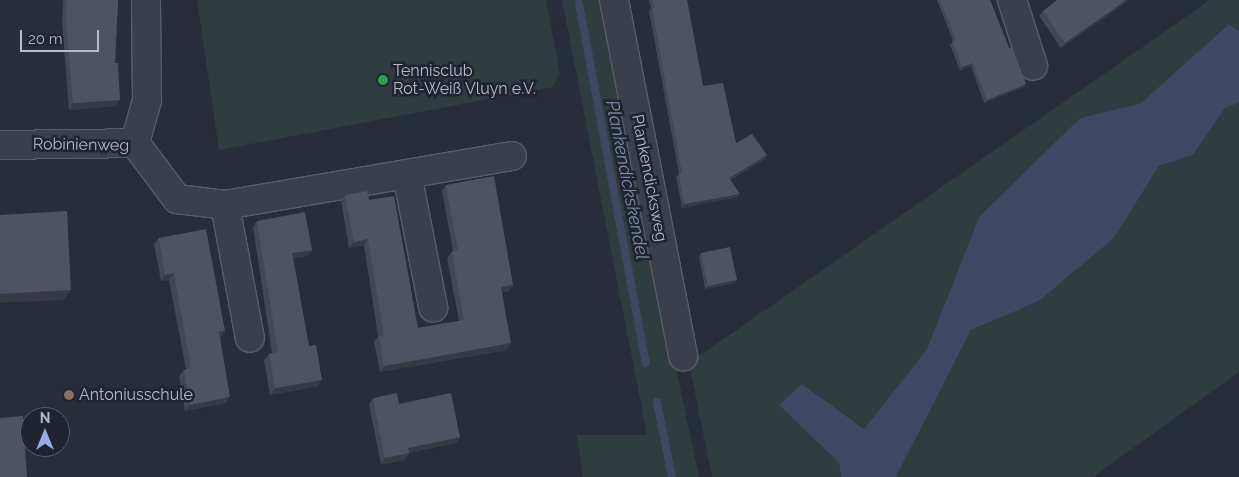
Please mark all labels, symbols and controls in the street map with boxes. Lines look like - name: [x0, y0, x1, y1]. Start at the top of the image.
- scale bar: [22, 20, 101, 52]
- text: 20 m: [28, 30, 63, 48]
- place label: Tennisclub Rot-Weiß Vluyn e.V.: [393, 61, 536, 99]
- marker: Tennisclub Rot-Weiß Vluyn e.V.: [377, 74, 389, 86]
- water label: Plankendickskendel: [601, 98, 653, 262]
- street label: Plankendicksweg: [627, 113, 671, 243]
- street label: Robinienweg: [33, 135, 129, 155]
- place label: Antoniusschule: [79, 385, 193, 405]
- marker: Antoniusschule: [63, 389, 75, 401]
- north arrow: [20, 407, 70, 457]
- text: N: [40, 410, 50, 426]

